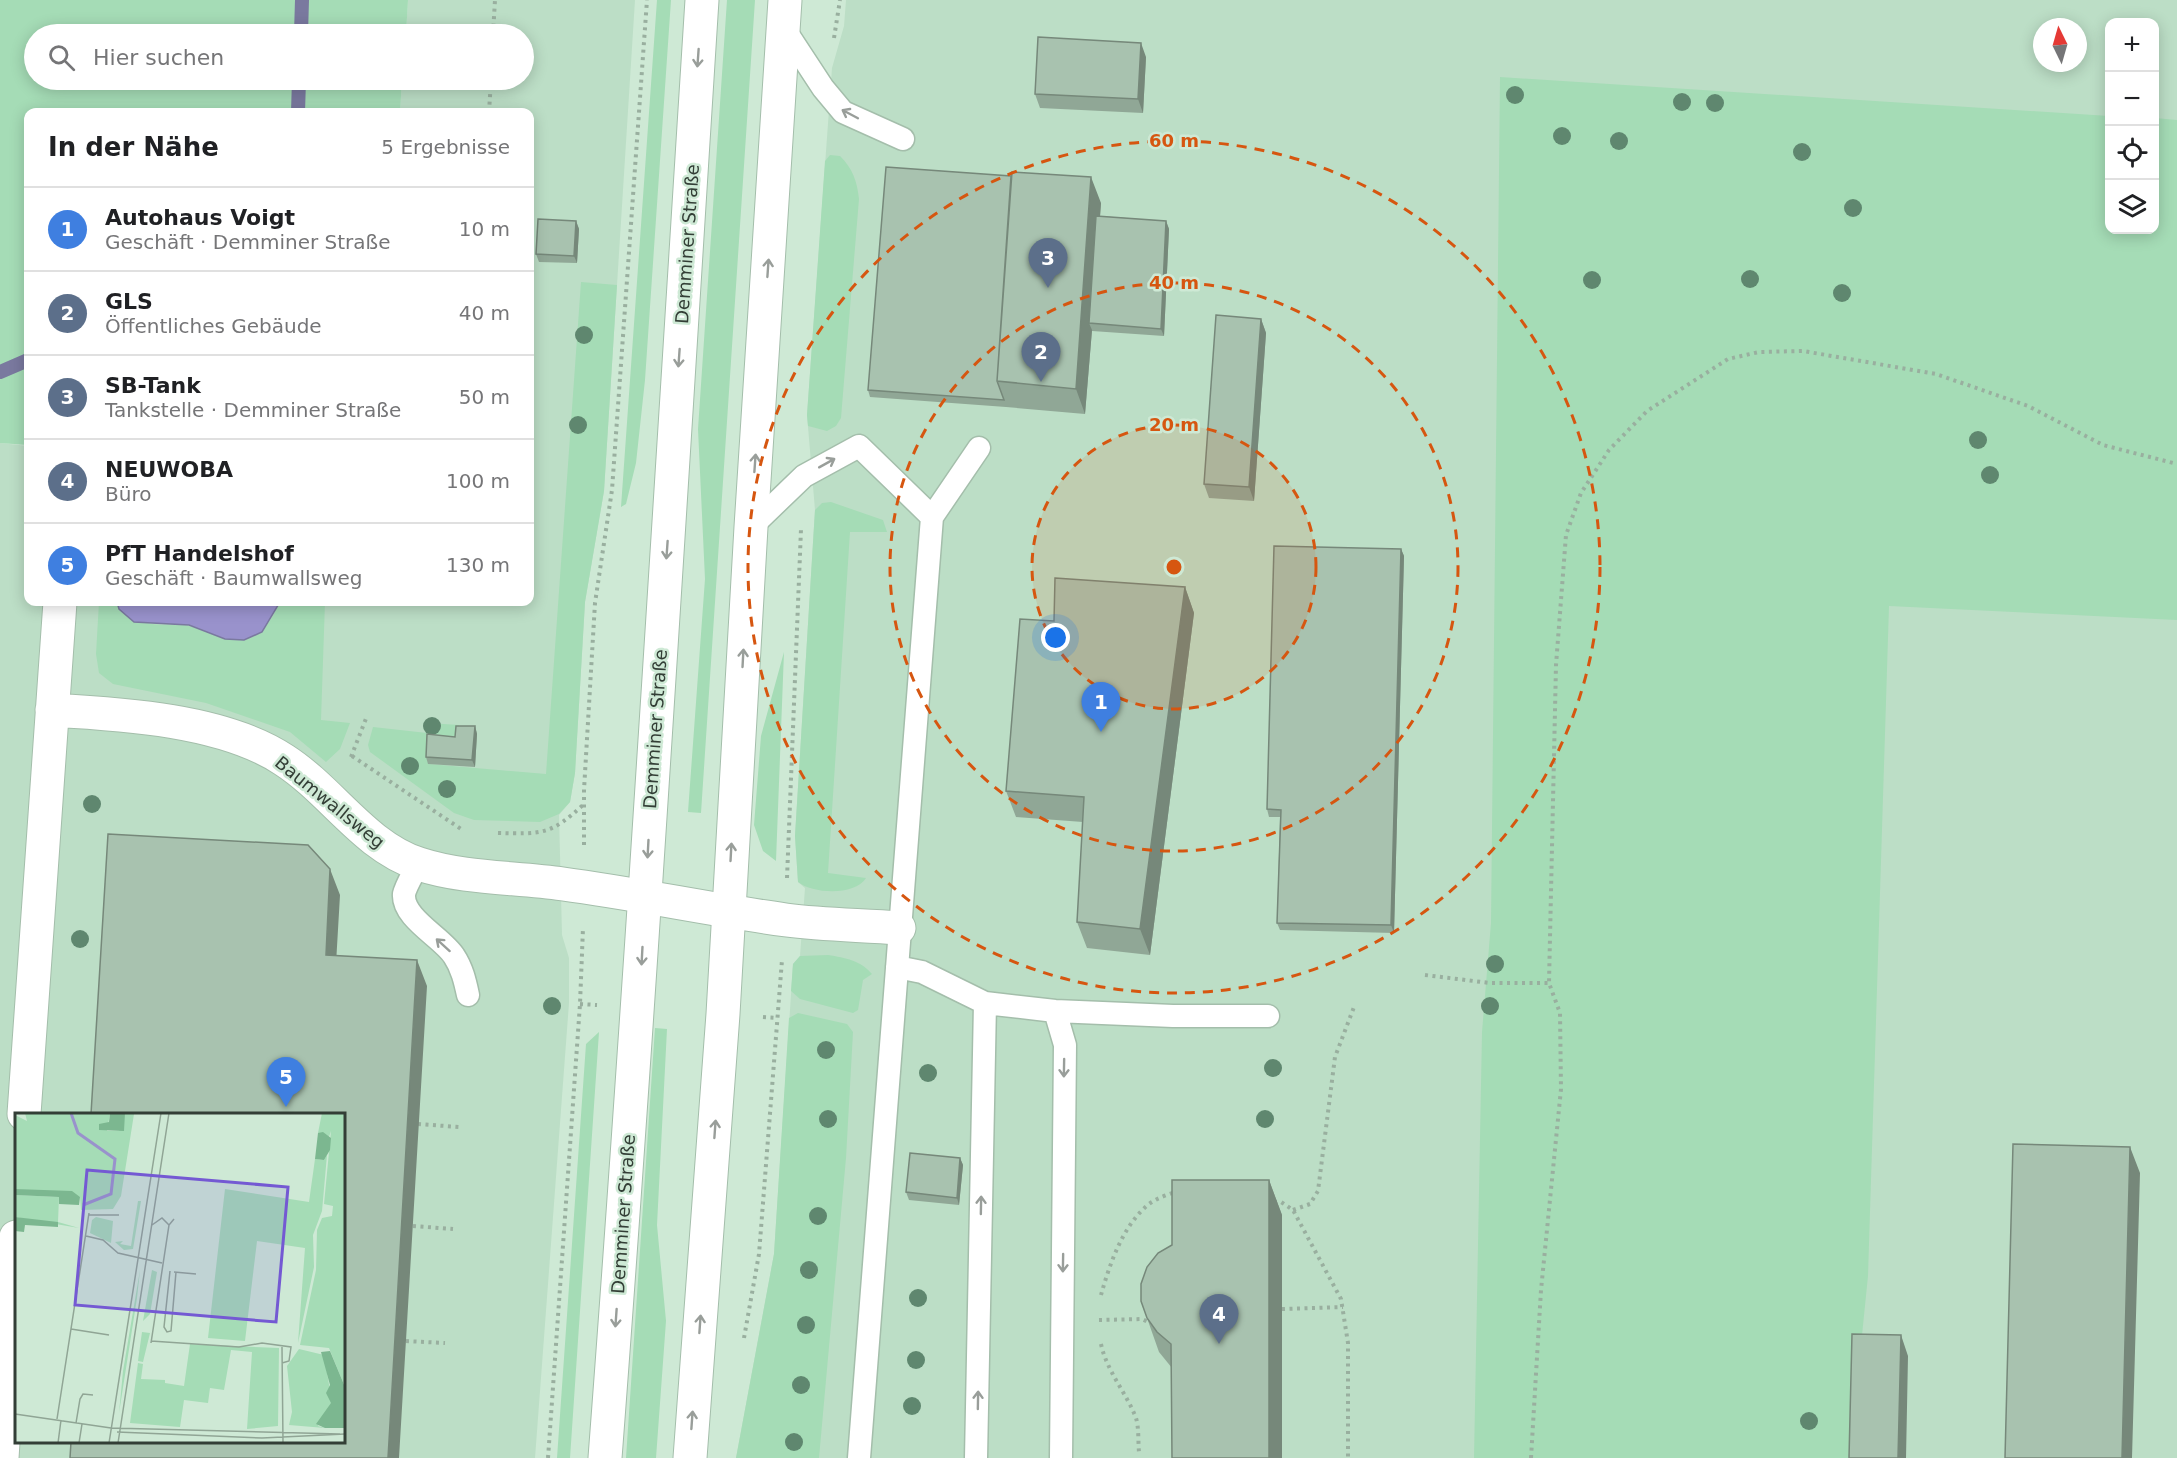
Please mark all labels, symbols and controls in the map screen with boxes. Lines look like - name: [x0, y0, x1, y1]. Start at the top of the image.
- north arrow: [2033, 18, 2087, 72]
- map controls: [2105, 18, 2159, 234]
- button: +: [2105, 18, 2159, 72]
- search box: [24, 24, 534, 90]
- icon: search: [45, 41, 78, 74]
- text: Hier suchen: [93, 45, 224, 70]
- one-way arrow: [693, 48, 704, 68]
- button: −: [2105, 72, 2159, 126]
- one-way arrow: [841, 108, 859, 120]
- button: locate: [2105, 126, 2159, 180]
- text: 60 m: [1149, 130, 1199, 151]
- text: In der Nähe: [48, 132, 219, 162]
- text: 5 Ergebnisse: [381, 135, 510, 159]
- street label: Demminer Straße: [671, 163, 703, 325]
- button: layers: [2105, 180, 2159, 234]
- text: Autohaus Voigt: [105, 205, 295, 230]
- text: 1: [61, 217, 74, 241]
- text: 10 m: [459, 217, 510, 241]
- text: Geschäft · Demminer Straße: [105, 230, 390, 254]
- pin: 3: [1028, 238, 1068, 288]
- one-way arrow: [762, 259, 773, 279]
- text: 40 m: [1149, 272, 1199, 293]
- text: GLS: [105, 289, 153, 314]
- text: 2: [61, 301, 74, 325]
- text: 40 m: [459, 301, 510, 325]
- text: Öffentliches Gebäude: [105, 314, 322, 338]
- pin: 2: [1022, 332, 1060, 382]
- one-way arrow: [674, 347, 685, 367]
- text: SB-Tank: [105, 373, 201, 398]
- text: 3: [61, 385, 74, 409]
- text: 50 m: [459, 385, 510, 409]
- text: Tankstelle · Demminer Straße: [105, 398, 401, 422]
- text: 20 m: [1149, 414, 1199, 435]
- one-way arrow: [749, 454, 760, 474]
- text: NEUWOBA: [105, 457, 233, 482]
- one-way arrow: [818, 457, 836, 468]
- text: 4: [61, 469, 74, 493]
- text: 100 m: [446, 469, 510, 493]
- text: Büro: [105, 482, 151, 506]
- one-way arrow: [661, 539, 672, 559]
- text: PfT Handelshof: [105, 541, 294, 566]
- text: 5: [61, 553, 74, 577]
- text: 130 m: [446, 553, 510, 577]
- centre of rings: [1164, 557, 1184, 577]
- text: Geschäft · Baumwallsweg: [105, 566, 362, 590]
- your location: [1041, 623, 1070, 652]
- street label: Demminer Straße: [639, 648, 671, 810]
- one-way arrow: [737, 648, 748, 668]
- pin: 1: [1082, 682, 1120, 732]
- street label: Baumwallsweg: [271, 751, 389, 853]
- one-way arrow: [642, 838, 653, 858]
- one-way arrow: [726, 843, 737, 863]
- one-way arrow: [436, 938, 451, 952]
- one-way arrow: [636, 945, 647, 965]
- one-way arrow: [1058, 1057, 1070, 1077]
- pin: 5: [266, 1058, 306, 1107]
- inset map: [15, 1113, 345, 1443]
- one-way arrow: [709, 1120, 720, 1140]
- street label: Demminer Straße: [607, 1133, 639, 1295]
- one-way arrow: [975, 1195, 987, 1215]
- one-way arrow: [1057, 1252, 1068, 1272]
- pin: 4: [1200, 1294, 1238, 1344]
- one-way arrow: [610, 1307, 621, 1327]
- one-way arrow: [694, 1314, 705, 1334]
- one-way arrow: [972, 1390, 983, 1410]
- one-way arrow: [687, 1410, 698, 1430]

